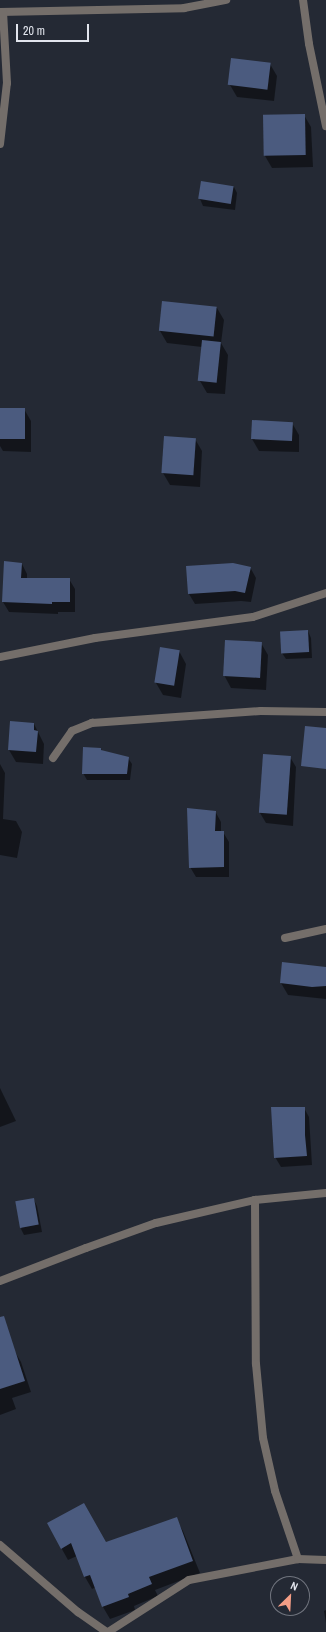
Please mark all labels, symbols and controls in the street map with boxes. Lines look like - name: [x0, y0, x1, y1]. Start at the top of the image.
- scale bar: [18, 16, 91, 42]
- text: 20 m: [23, 23, 45, 39]
- north arrow: [270, 1576, 310, 1616]
- text: N: [289, 1578, 300, 1594]

